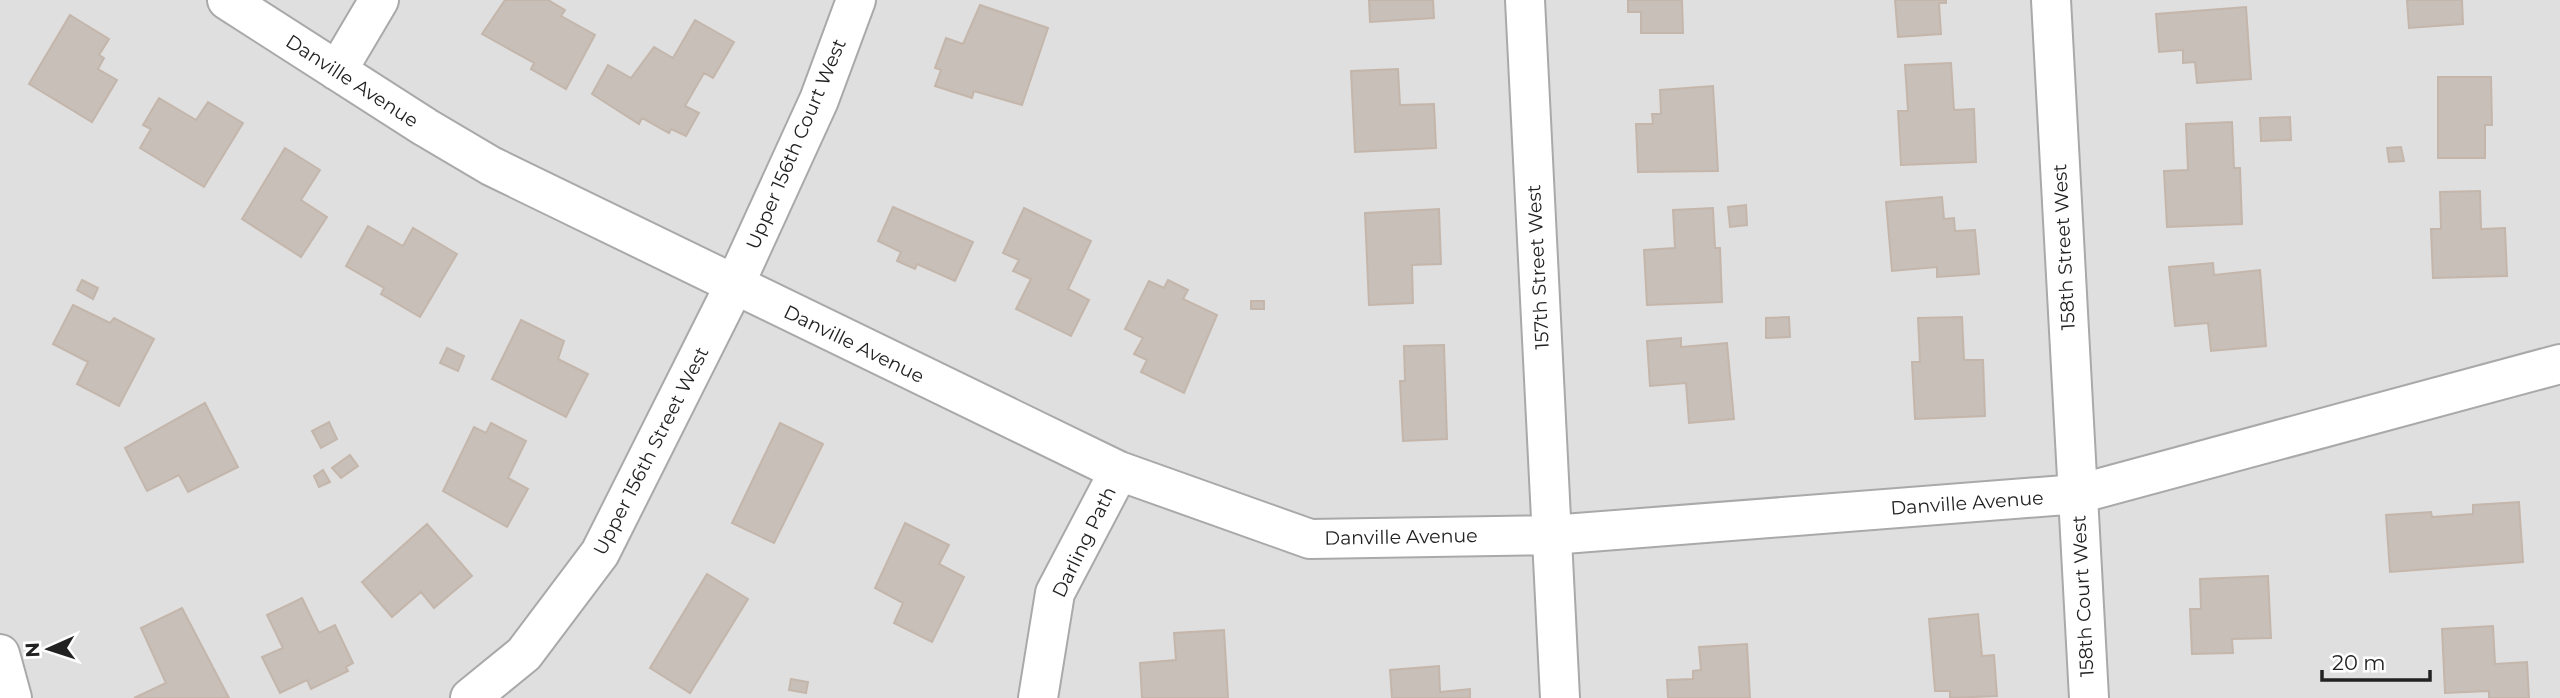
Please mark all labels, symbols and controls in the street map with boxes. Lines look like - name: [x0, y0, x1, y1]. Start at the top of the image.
- street label: Danville Avenue: [281, 30, 423, 132]
- street label: Upper 156th Court West: [741, 35, 851, 253]
- street label: 158th Street West: [2048, 163, 2080, 331]
- street label: 157th Street West: [1522, 184, 1554, 350]
- street label: Danville Avenue: [780, 300, 928, 388]
- street label: Upper 156th Street West: [588, 343, 714, 559]
- street label: Darling Path: [1047, 483, 1121, 601]
- street label: Danville Avenue: [1890, 486, 2044, 520]
- street label: 158th Court West: [2067, 514, 2099, 678]
- street label: Danville Avenue: [1324, 524, 1478, 550]
- north arrow: [14, 614, 84, 684]
- scale bar: [2322, 638, 2430, 682]
- text: N: [21, 642, 44, 658]
- text: 20 m: [2332, 650, 2386, 675]

